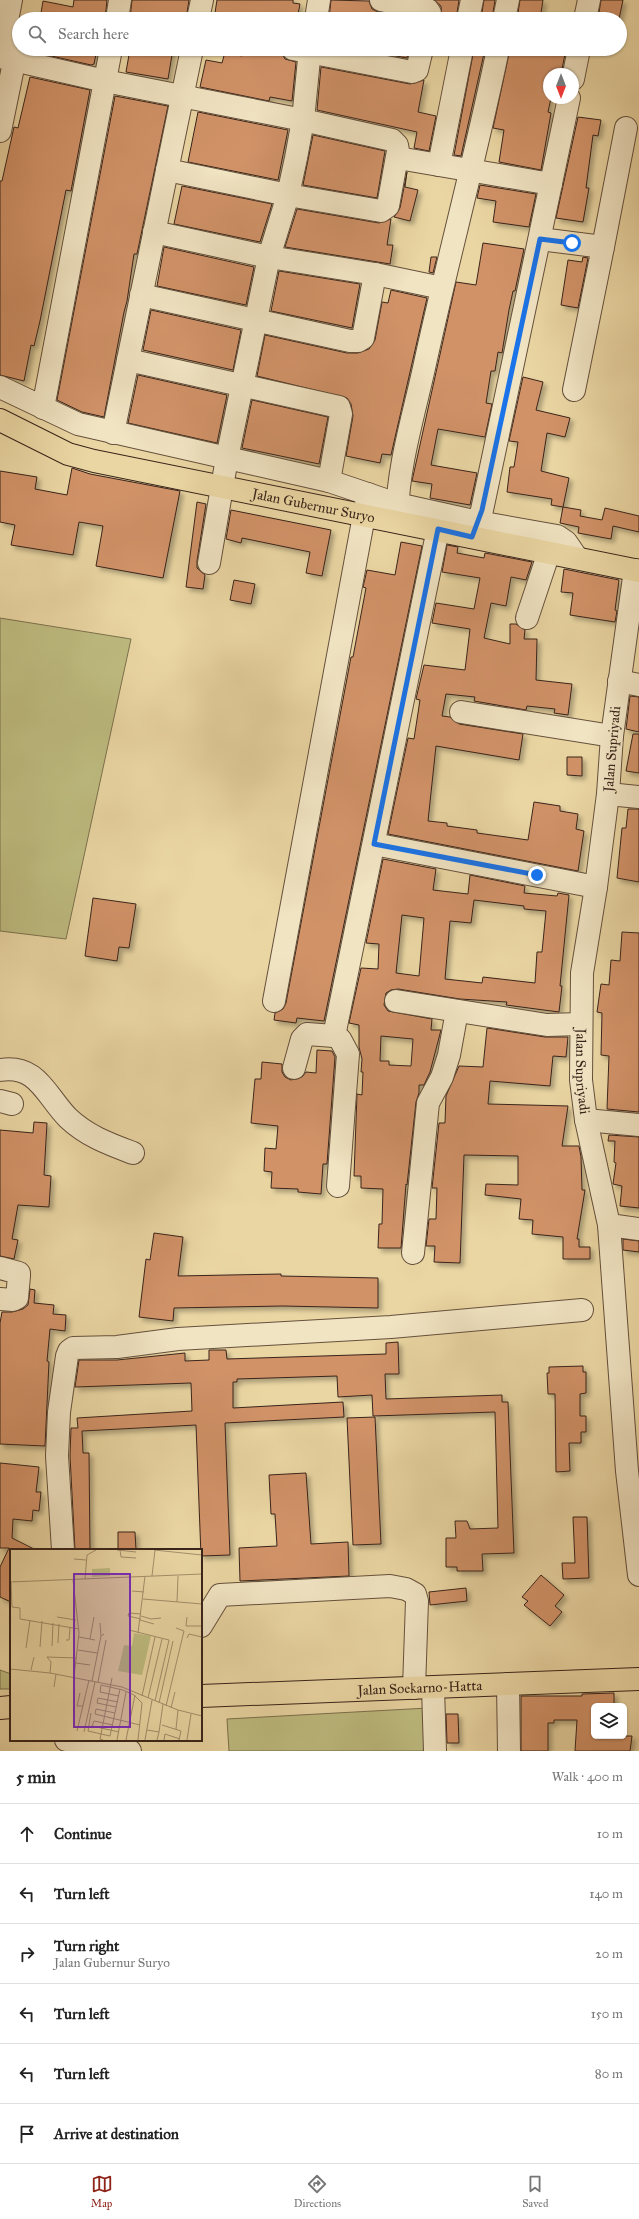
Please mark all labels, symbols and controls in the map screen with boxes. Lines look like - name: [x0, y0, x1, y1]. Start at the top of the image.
- search box: [12, 12, 627, 56]
- icon: search: [26, 23, 48, 45]
- text: Search here: [58, 25, 129, 43]
- north arrow: [543, 68, 579, 104]
- route start: [563, 234, 581, 252]
- street label: Jalan Gubernur Suryo: [249, 484, 376, 526]
- street label: Jalan Supriyadi: [600, 705, 625, 795]
- route end: [528, 866, 546, 884]
- street label: Jalan Supriyadi: [572, 1026, 594, 1115]
- inset map: [10, 1549, 202, 1741]
- street label: Jalan Soekarno-Hatta: [355, 1677, 483, 1699]
- map controls: [591, 1703, 627, 1739]
- button: layers: [591, 1703, 627, 1739]
- text: 5 min: [16, 1767, 56, 1788]
- text: Walk · 400 m: [552, 1769, 623, 1785]
- icon: ahead: [16, 1823, 38, 1845]
- text: Continue: [54, 1825, 112, 1843]
- text: 10 m: [597, 1826, 623, 1842]
- icon: left: [16, 1883, 38, 1905]
- text: Turn left: [54, 1885, 110, 1903]
- text: 140 m: [589, 1886, 623, 1902]
- text: Turn right: [54, 1937, 119, 1955]
- icon: right: [16, 1943, 38, 1965]
- text: 20 m: [595, 1946, 623, 1962]
- text: Jalan Gubernur Suryo: [54, 1955, 170, 1971]
- icon: left: [16, 2003, 38, 2025]
- text: Turn left: [54, 2005, 110, 2023]
- text: 150 m: [591, 2006, 623, 2022]
- icon: left: [16, 2063, 38, 2085]
- text: Turn left: [54, 2065, 110, 2083]
- text: 80 m: [595, 2066, 623, 2082]
- icon: arrive: [16, 2123, 38, 2145]
- text: Arrive at destination: [54, 2125, 179, 2143]
- tab: Map: [91, 2173, 113, 2210]
- tab: Directions: [294, 2173, 341, 2210]
- tab: Saved: [522, 2173, 548, 2210]

